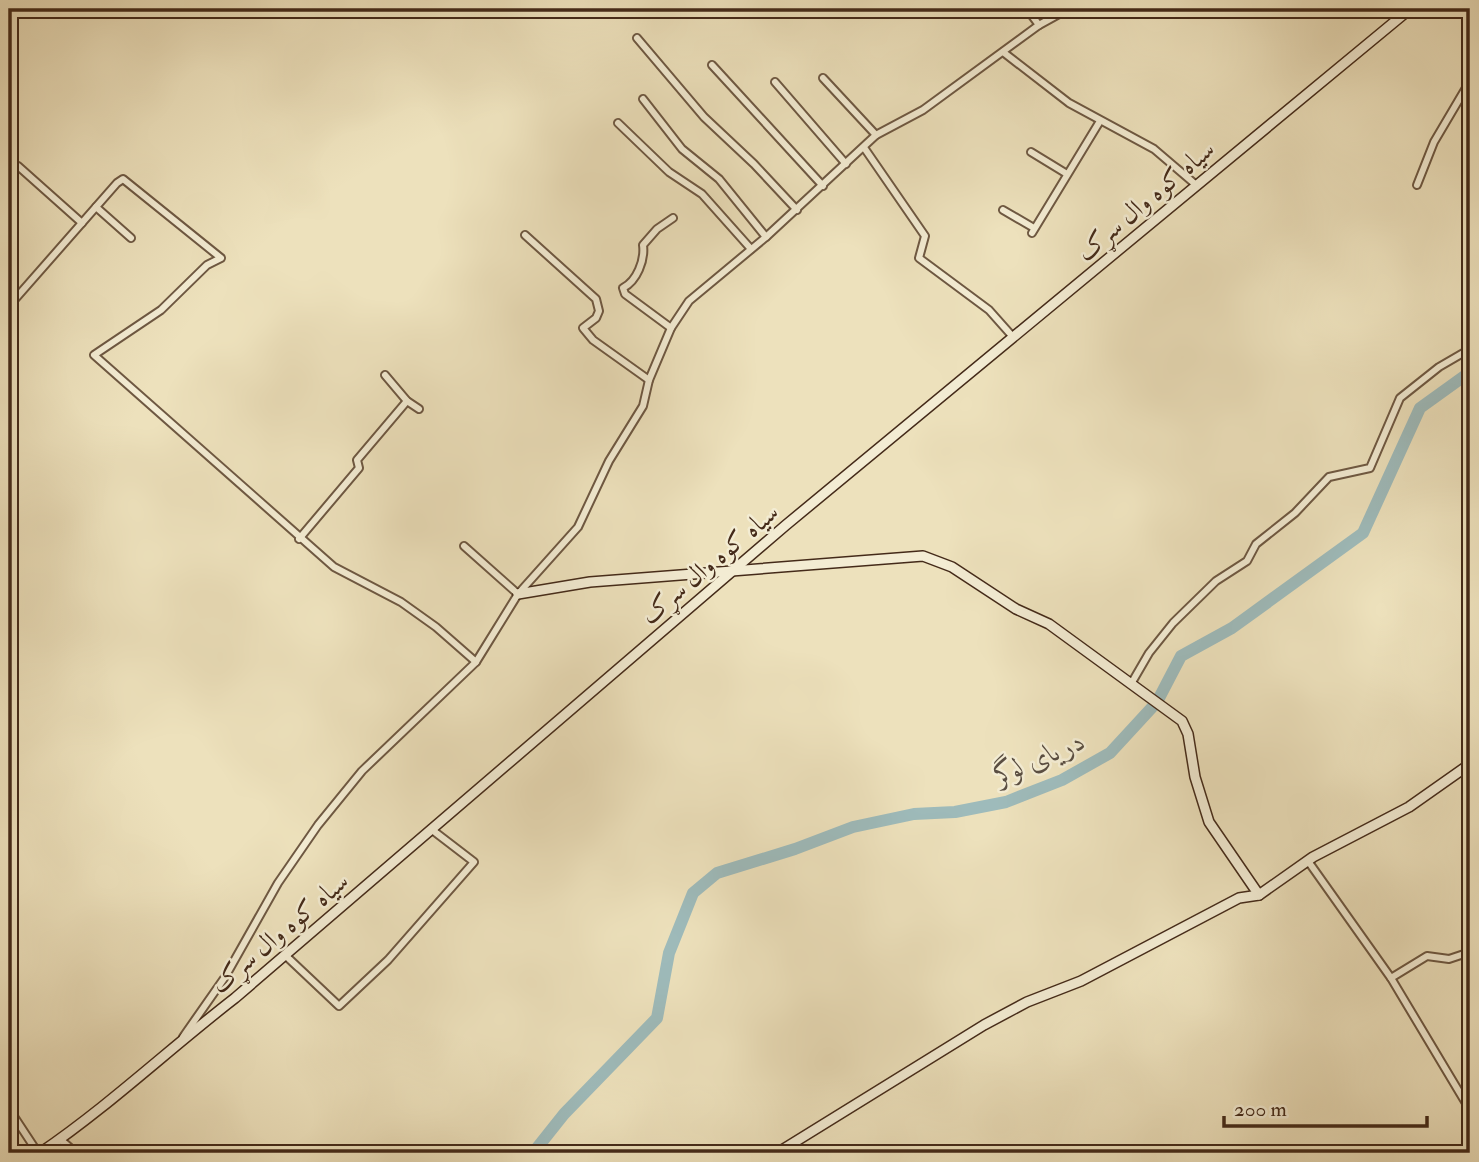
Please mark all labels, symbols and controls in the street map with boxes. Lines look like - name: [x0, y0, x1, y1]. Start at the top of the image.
- street label: سیاه کوه وال سړک: [1070, 133, 1224, 271]
- street label: سیاه کوه وال سړک: [634, 496, 788, 634]
- water label: دریای لوگر: [986, 722, 1091, 794]
- street label: سیاه کوه وال سړک: [204, 865, 358, 1003]
- scale bar: [1224, 1085, 1426, 1129]
- text: 200 m: [1234, 1096, 1287, 1123]

